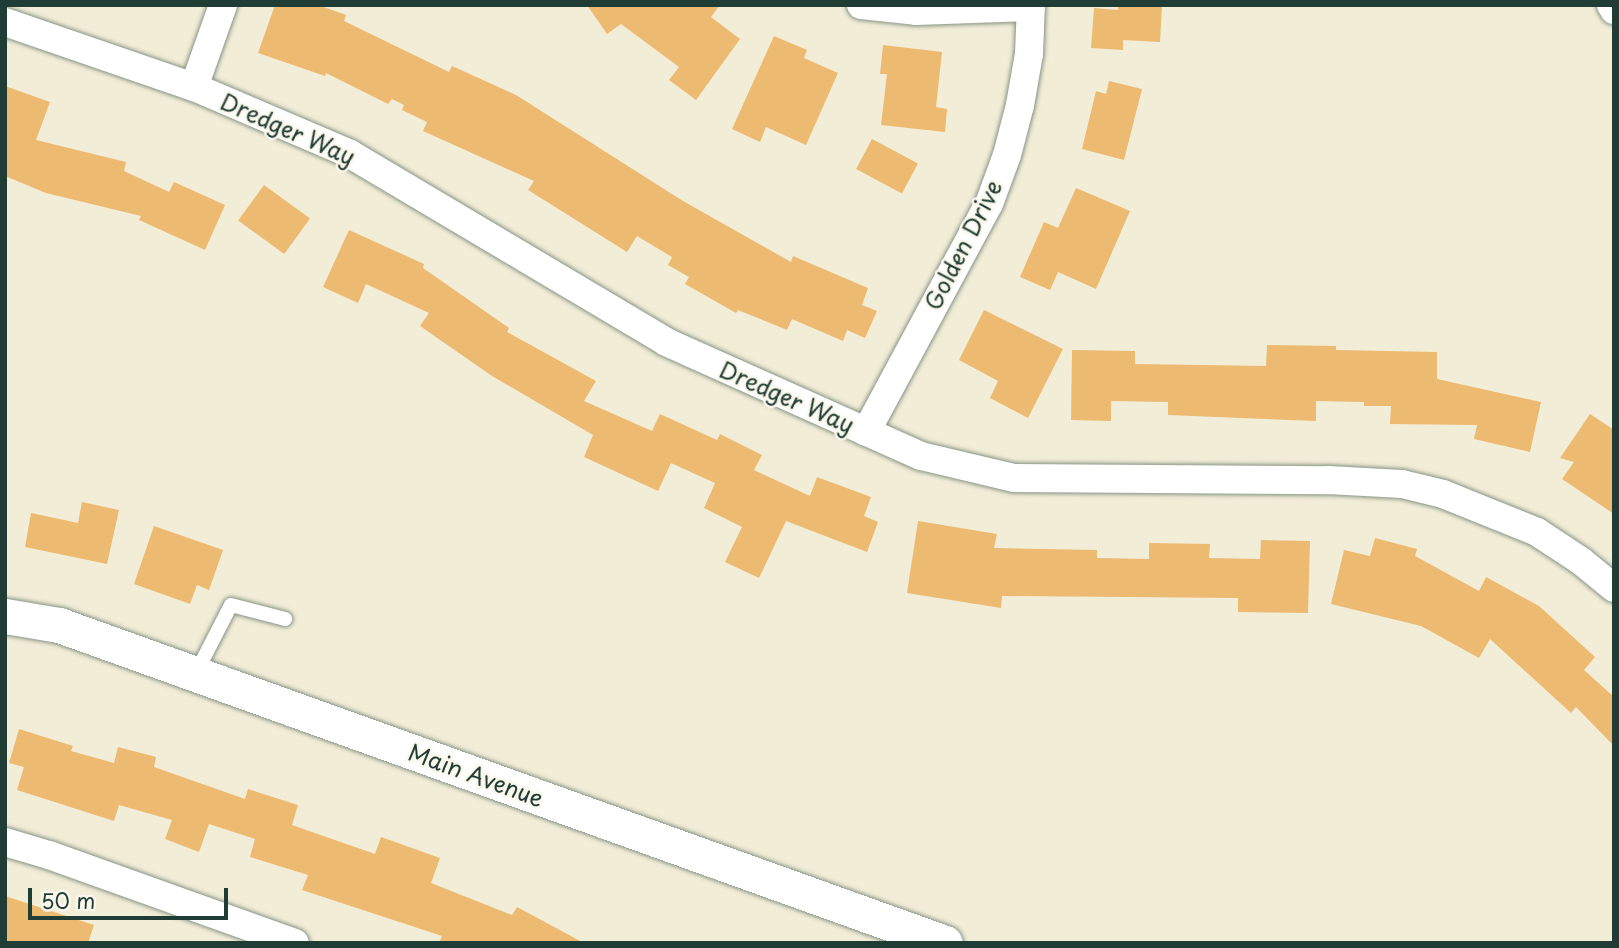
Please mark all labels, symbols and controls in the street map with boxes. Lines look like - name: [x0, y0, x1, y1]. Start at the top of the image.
- street label: Dredger Way: [216, 87, 360, 171]
- street label: Golden Drive: [918, 175, 1008, 315]
- street label: Dredger Way: [715, 355, 859, 439]
- street label: Main Avenue: [405, 738, 547, 812]
- scale bar: [32, 874, 231, 918]
- text: 50 m: [41, 884, 95, 916]

